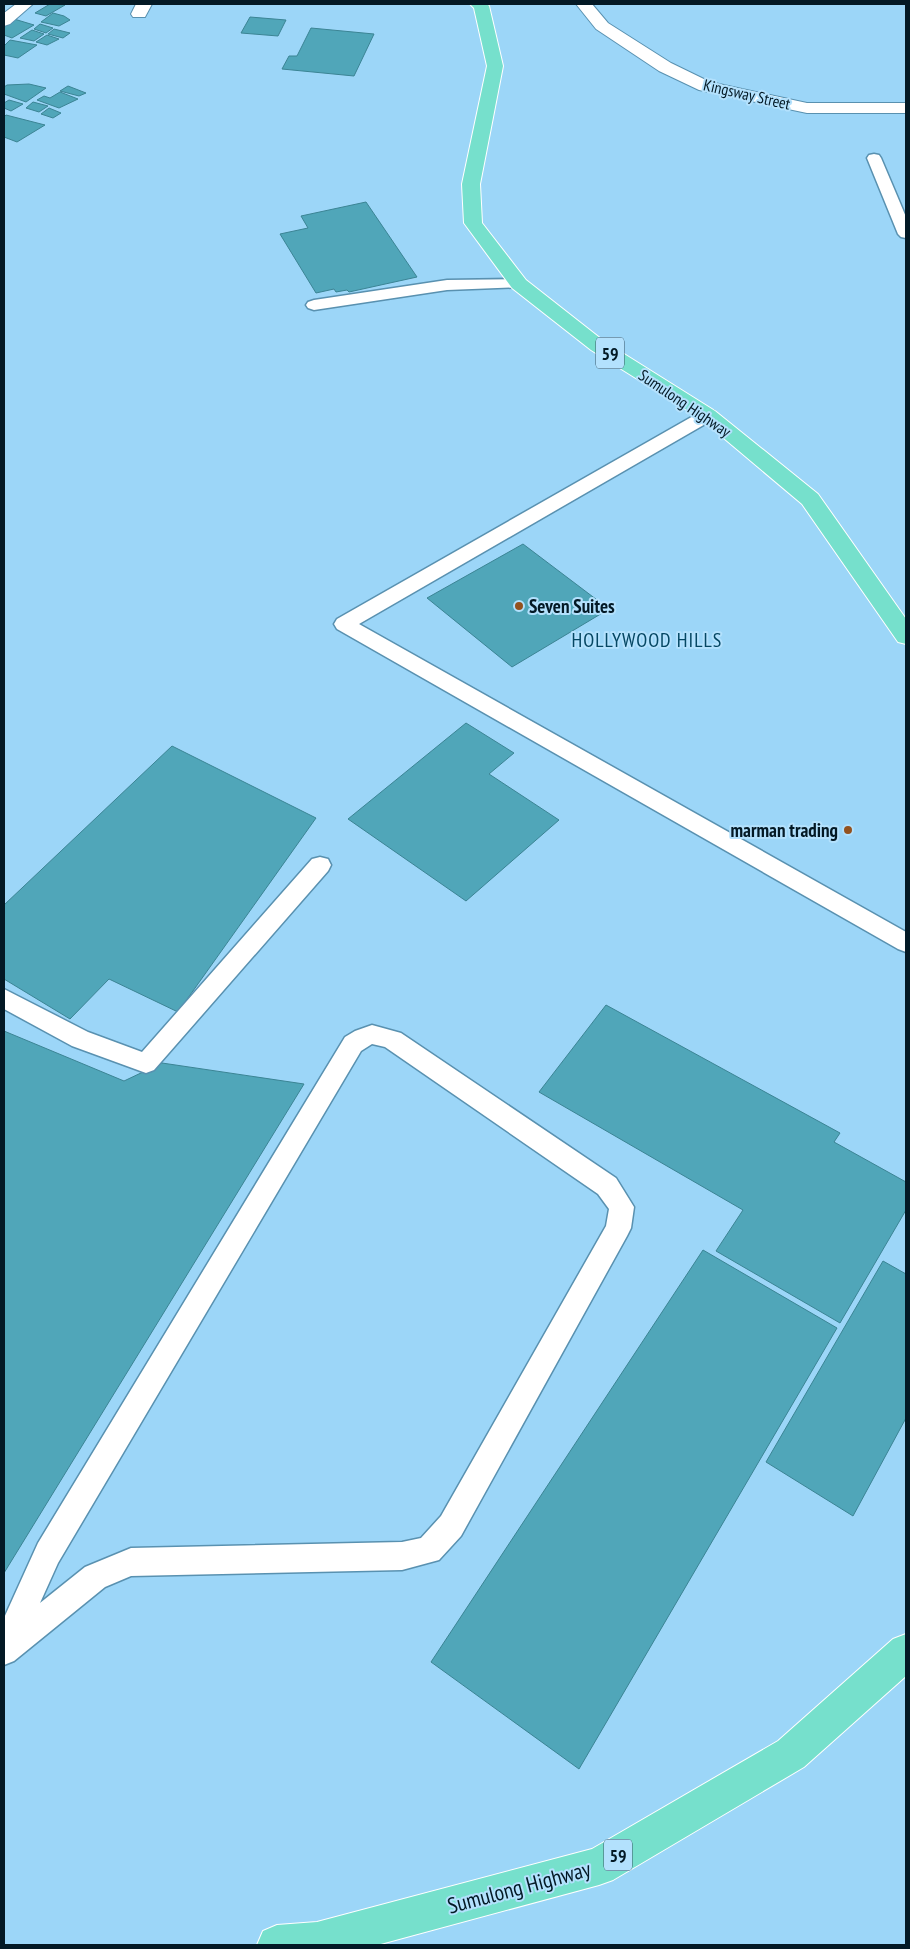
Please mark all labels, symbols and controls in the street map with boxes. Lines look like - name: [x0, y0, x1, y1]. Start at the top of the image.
- street label: Kingsway Street: [702, 74, 793, 114]
- road number: 59: [596, 338, 624, 368]
- street label: Sumulong Highway: [635, 365, 735, 441]
- place label: Seven Suites: [529, 594, 615, 618]
- marker: Seven Suites: [513, 600, 525, 612]
- district label: HOLLYWOOD HILLS: [572, 627, 722, 653]
- place label: marman trading: [730, 818, 838, 842]
- marker: marman trading: [842, 824, 854, 836]
- road number: 59: [604, 1840, 632, 1870]
- street label: Sumulong Highway: [444, 1854, 594, 1920]

